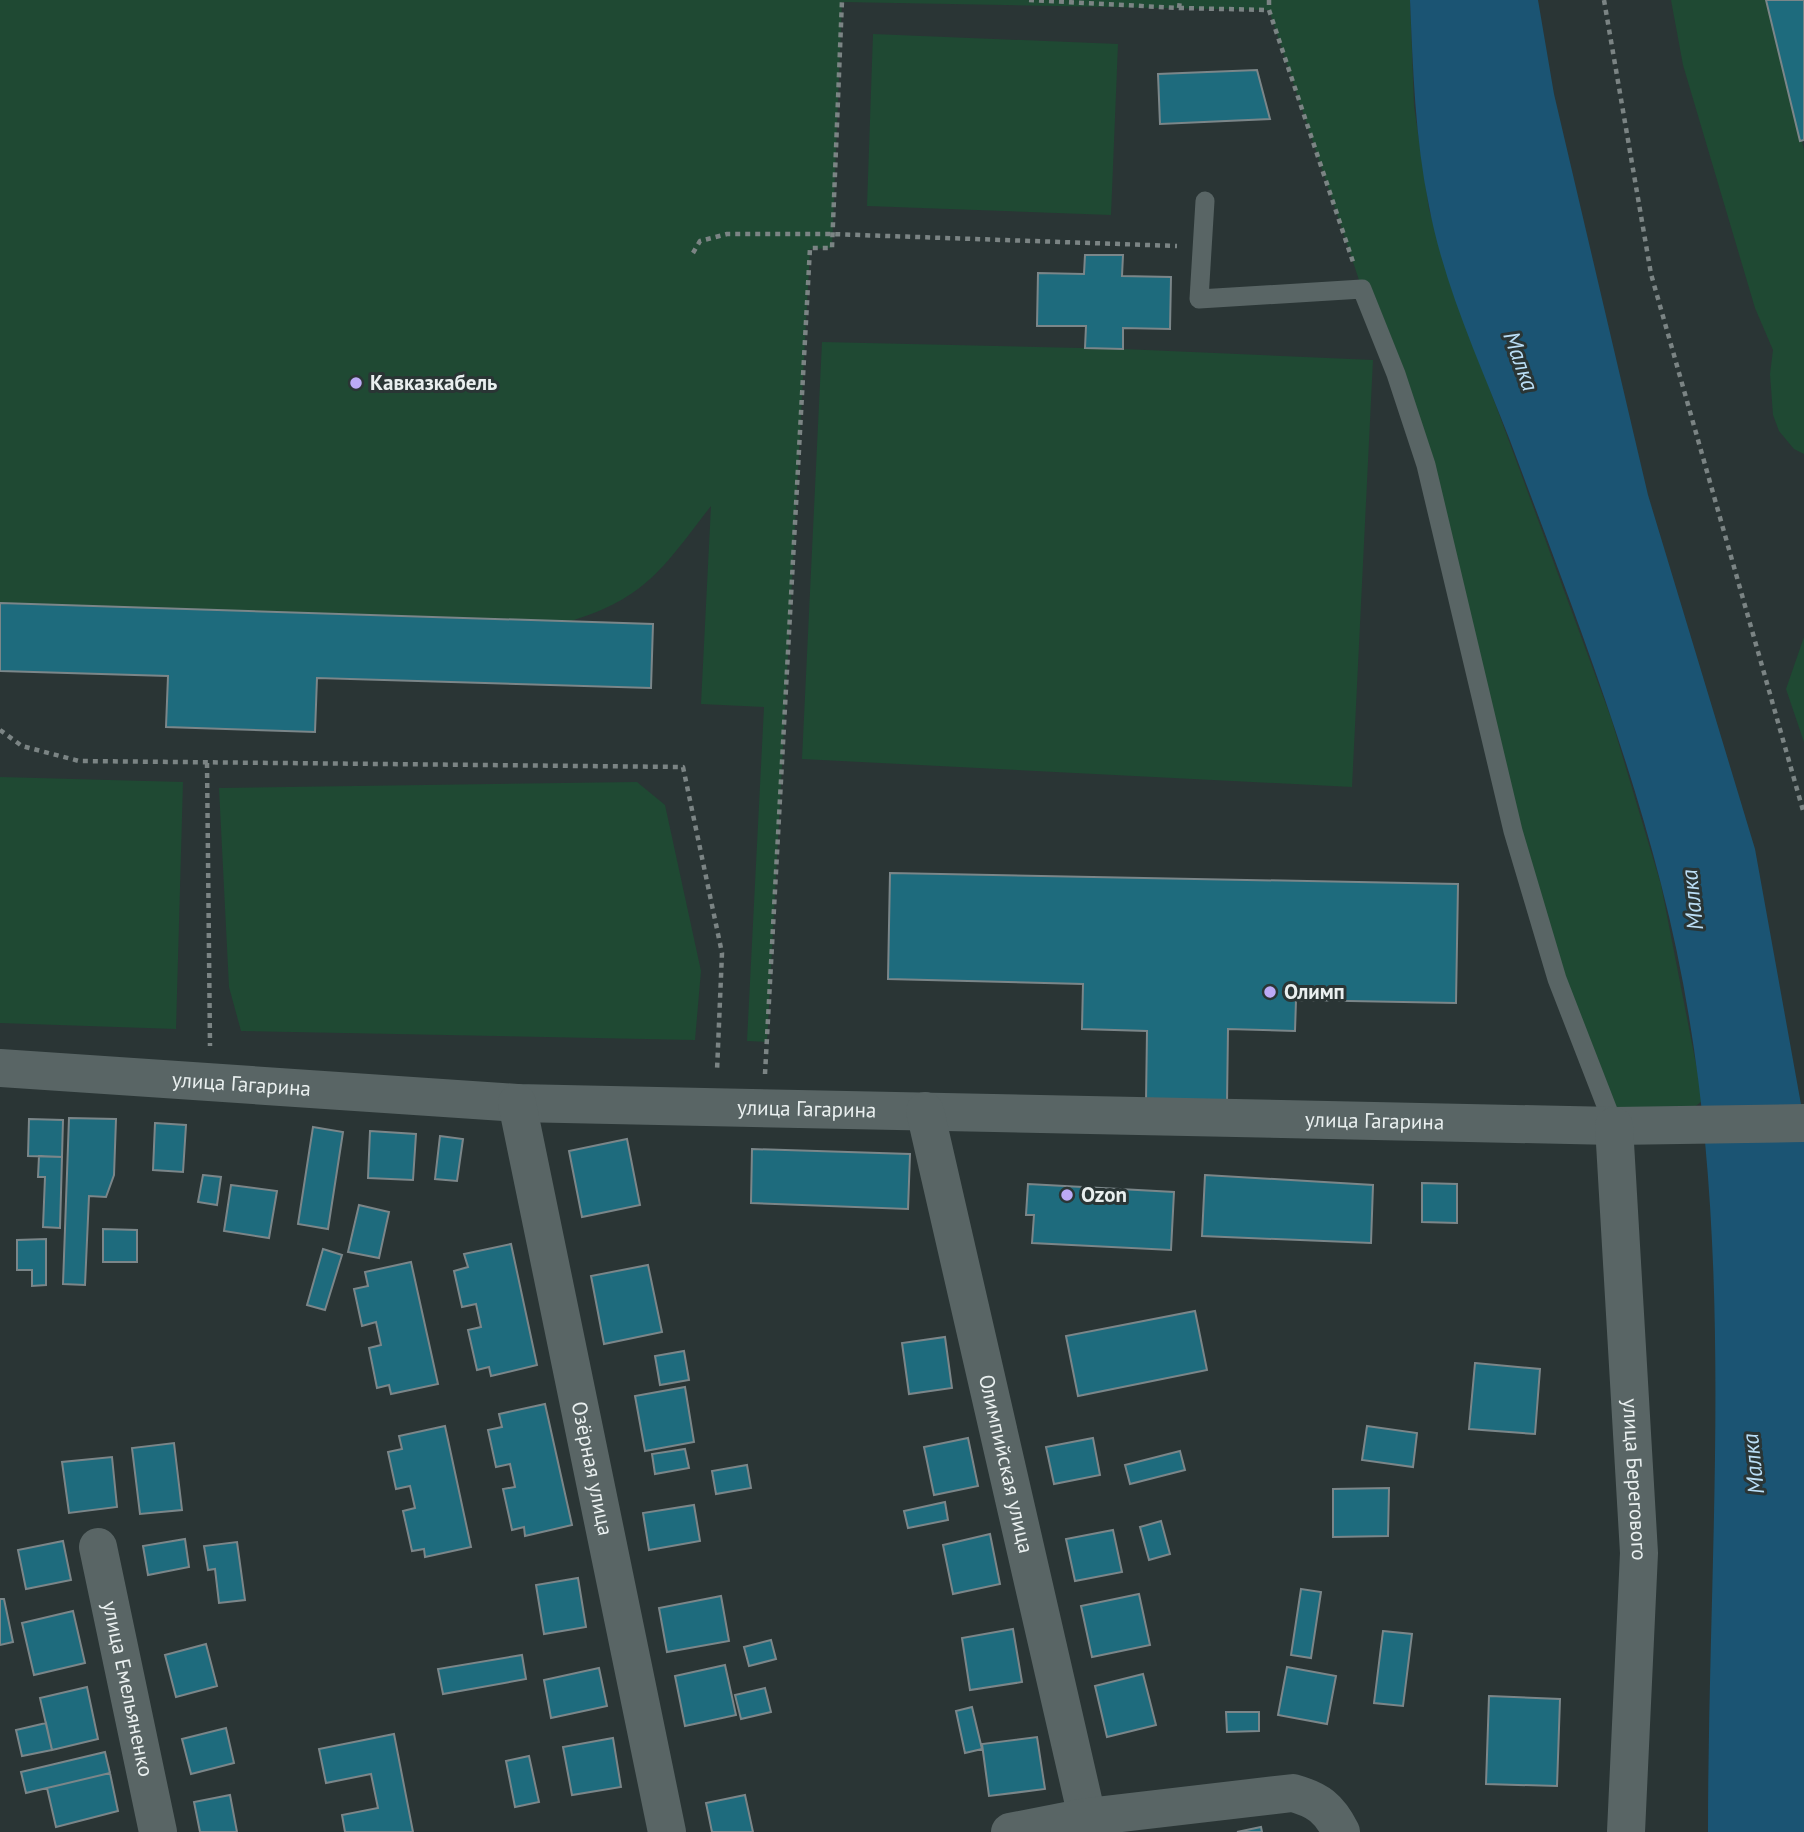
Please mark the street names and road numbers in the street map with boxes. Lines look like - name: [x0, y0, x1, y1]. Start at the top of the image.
- street label: улица Гагарина: [171, 1066, 312, 1102]
- street label: улица Гагарина: [737, 1094, 877, 1124]
- street label: улица Гагарина: [1305, 1106, 1445, 1135]
- street label: Олимпийская улица: [973, 1372, 1040, 1556]
- street label: улица Берегового: [1617, 1397, 1653, 1561]
- street label: Озёрная улица: [566, 1399, 620, 1538]
- street label: улица Емельяненко: [97, 1598, 160, 1779]

